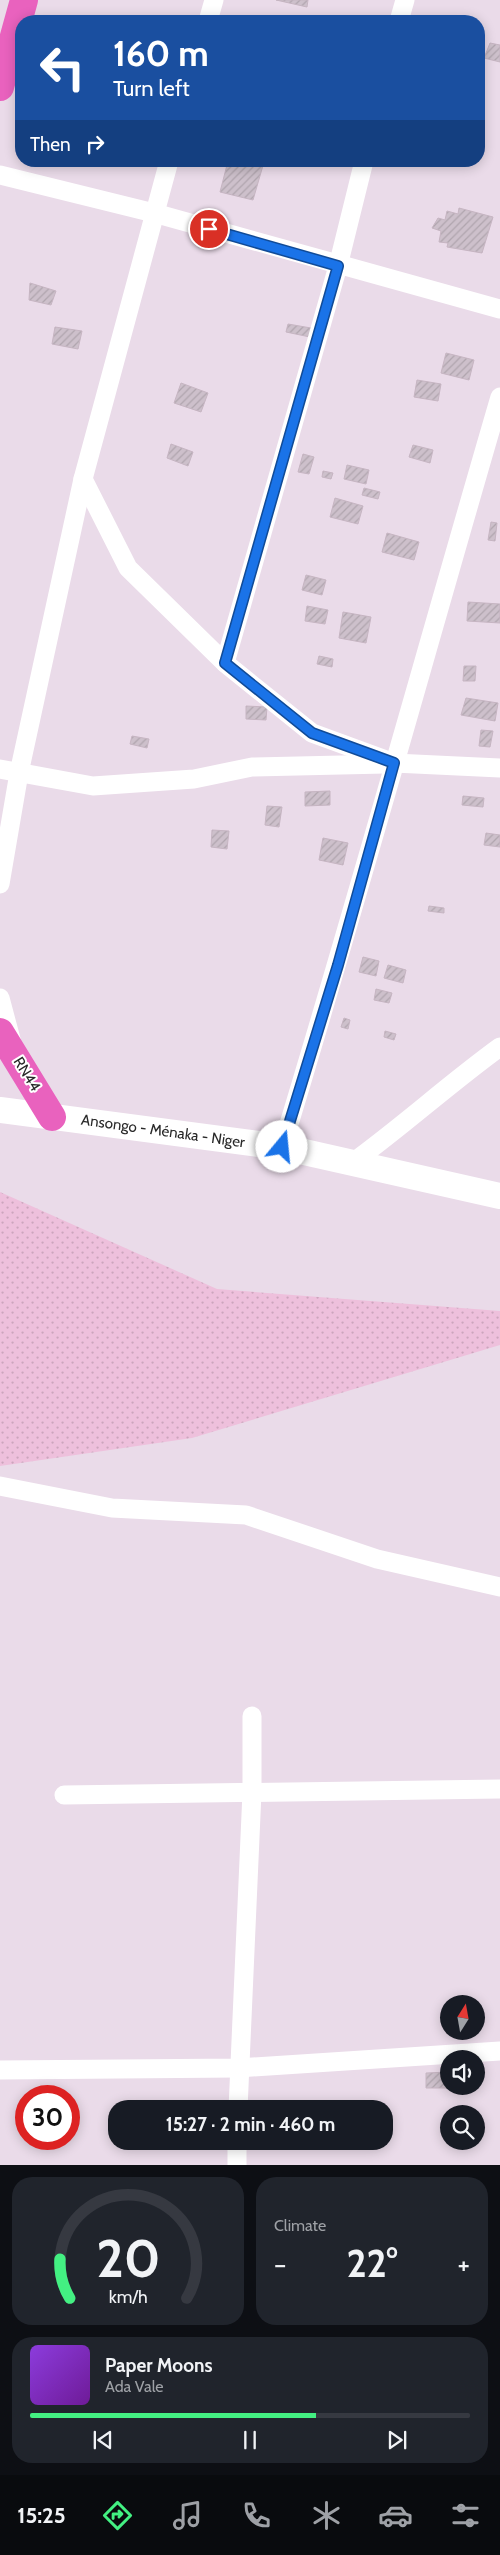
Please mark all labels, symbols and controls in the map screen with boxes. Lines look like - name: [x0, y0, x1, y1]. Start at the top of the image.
- text: 160 m: [113, 32, 209, 75]
- icon: left: [30, 35, 95, 100]
- text: Turn left: [113, 75, 190, 102]
- icon: right: [81, 130, 109, 158]
- text: Then: [30, 133, 71, 156]
- pin: [188, 208, 230, 250]
- icon: arrive: [195, 215, 223, 243]
- street label: RN44: [10, 1054, 45, 1095]
- street label: Ansongo - Ménaka - Niger: [80, 1111, 246, 1151]
- position arrow: [255, 1120, 307, 1172]
- north arrow: [440, 1995, 485, 2040]
- map controls: [440, 1995, 485, 2150]
- button: sound: [440, 2050, 485, 2095]
- speed limit sign: 30: [15, 2085, 80, 2150]
- button: search: [440, 2105, 485, 2150]
- text: 15:27 · 2 min · 460 m: [166, 2113, 335, 2136]
- text: Climate: [274, 2216, 326, 2235]
- text: 20: [96, 2227, 160, 2290]
- text: 22°: [346, 2240, 398, 2287]
- text: −: [274, 2247, 286, 2281]
- text: +: [458, 2247, 470, 2281]
- text: km/h: [108, 2286, 148, 2307]
- text: Paper Moons: [105, 2354, 213, 2377]
- text: Ada Vale: [105, 2377, 164, 2396]
- icon: previous: [89, 2426, 117, 2454]
- icon: pause: [236, 2426, 264, 2454]
- icon: next: [383, 2426, 411, 2454]
- icon: directions: [100, 2498, 135, 2533]
- icon: music: [170, 2498, 205, 2533]
- icon: phone: [239, 2498, 274, 2533]
- icon: climate: [309, 2498, 344, 2533]
- icon: car: [378, 2498, 413, 2533]
- icon: filters: [448, 2498, 483, 2533]
- text: 15:25: [17, 2502, 66, 2529]

